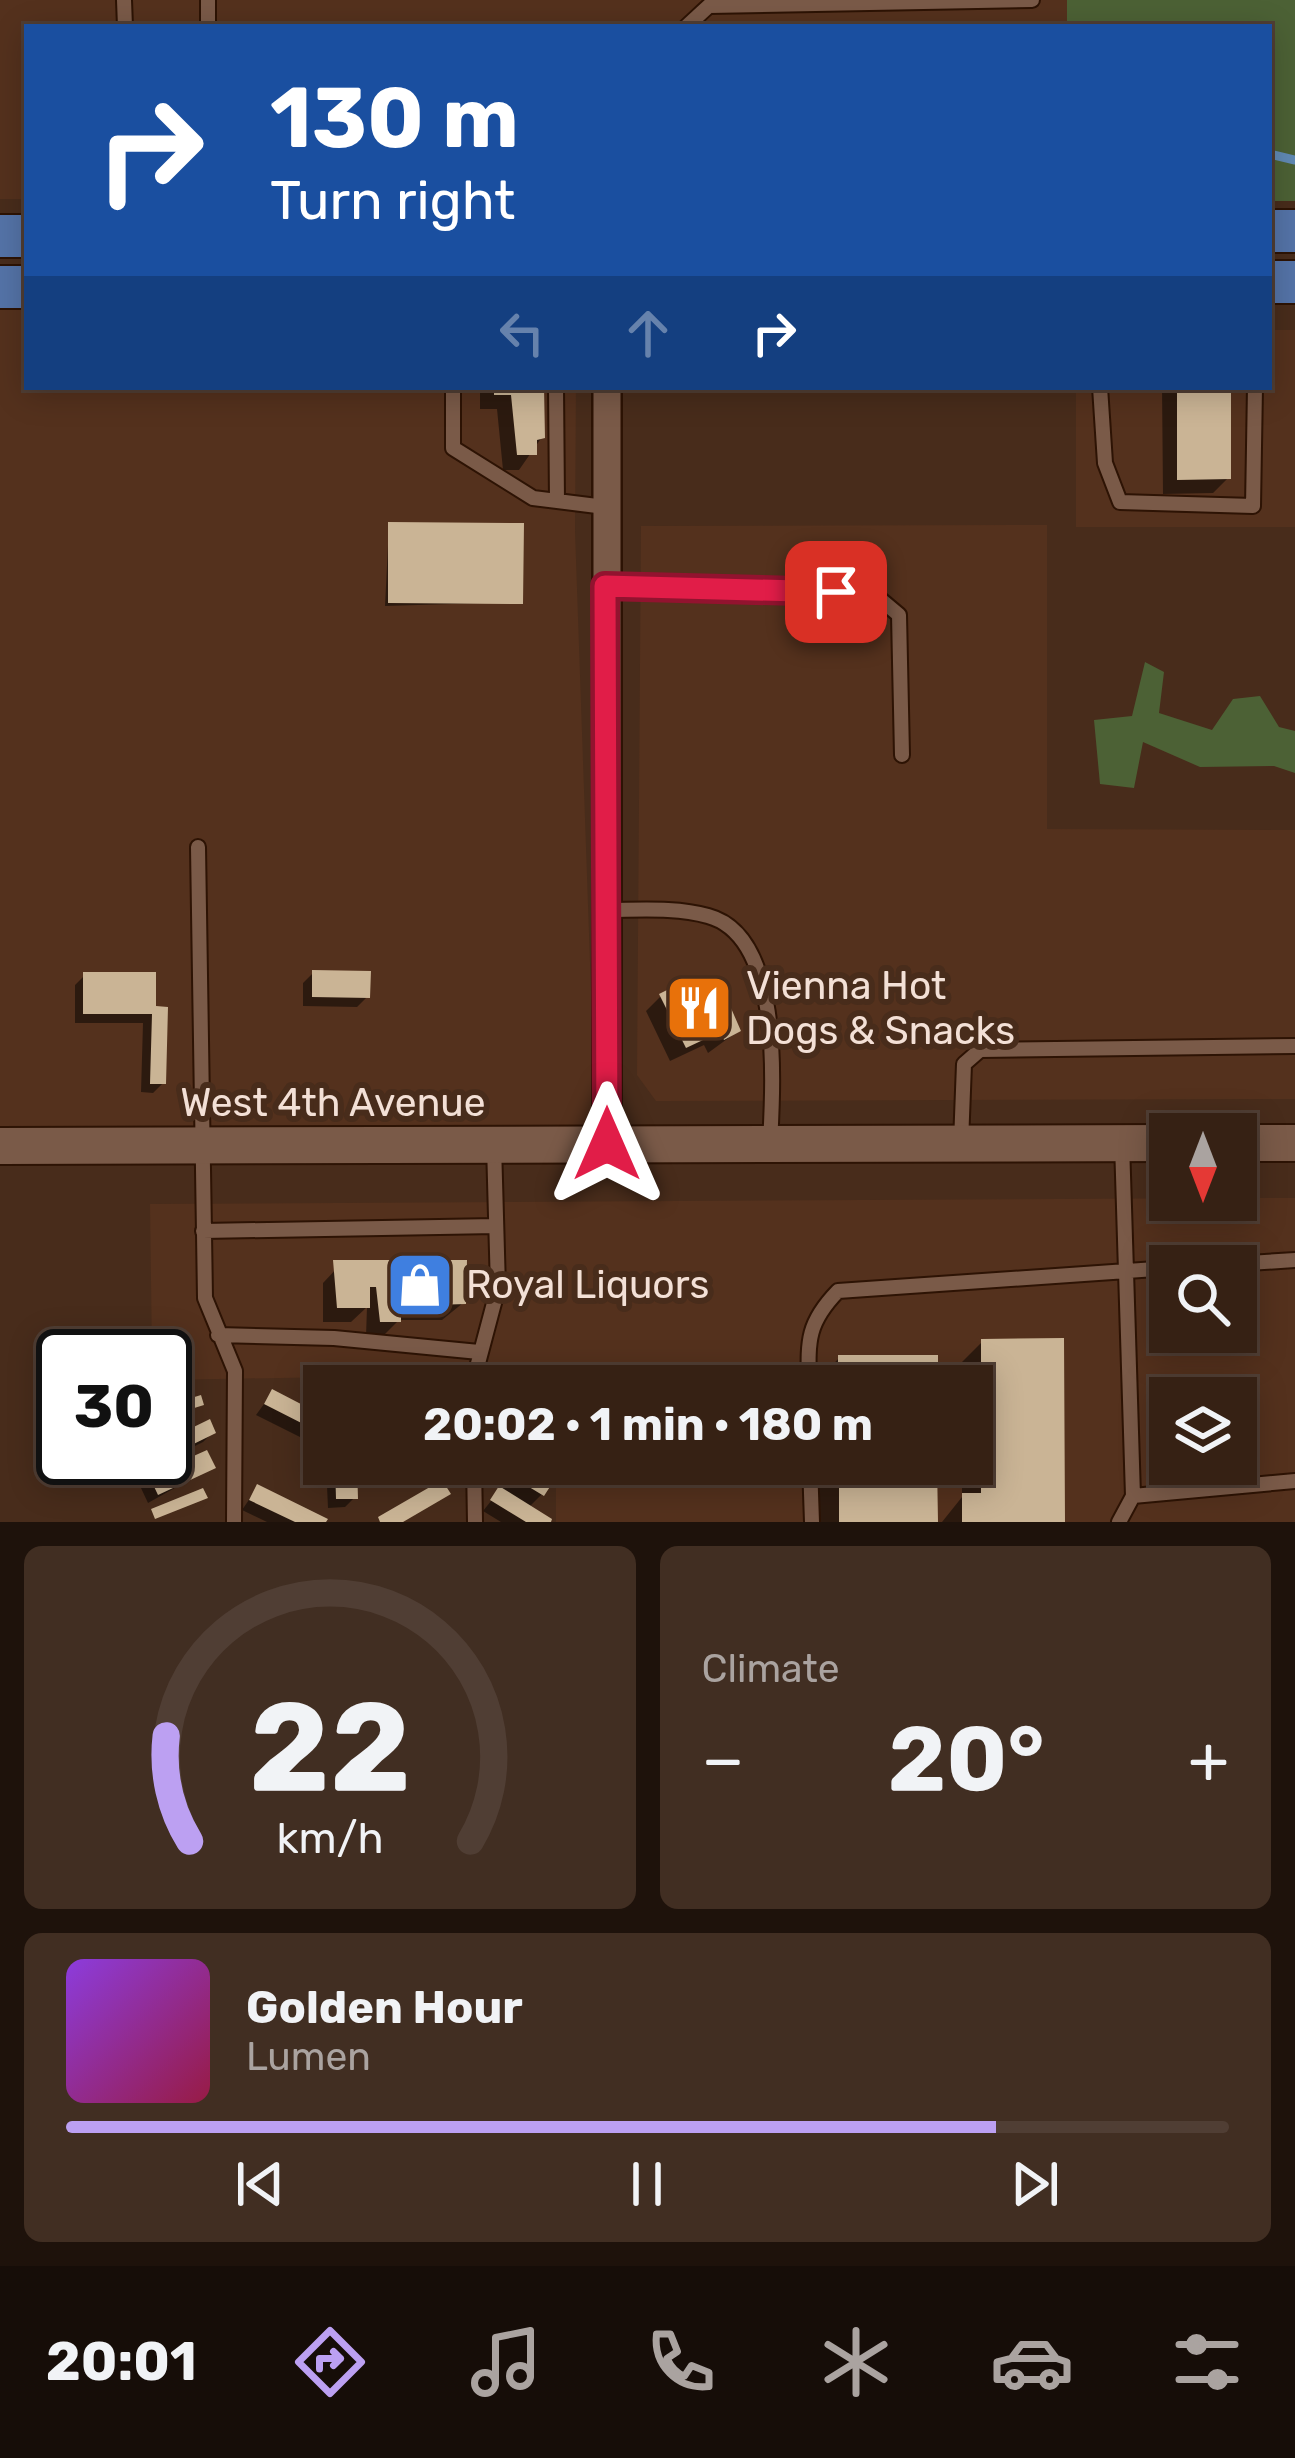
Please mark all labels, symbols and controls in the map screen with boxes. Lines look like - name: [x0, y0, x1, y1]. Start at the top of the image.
- text: 130 m: [270, 68, 519, 168]
- icon: right: [72, 72, 228, 228]
- text: Turn right: [270, 169, 515, 233]
- icon: left: [489, 300, 555, 366]
- icon: ahead: [615, 300, 681, 366]
- icon: right: [741, 300, 807, 366]
- pin: [785, 541, 887, 643]
- icon: arrive: [803, 559, 869, 625]
- place label: Vienna Hot Dogs & Snacks: [746, 963, 1015, 1054]
- restaurant icon: Vienna Hot Dogs & Snacks: [664, 973, 734, 1043]
- street label: West 4th Avenue: [180, 1080, 486, 1126]
- position arrow: [544, 1081, 670, 1207]
- north arrow: [1149, 1113, 1257, 1221]
- map controls: [1149, 1113, 1257, 1485]
- button: search: [1149, 1245, 1257, 1353]
- shop icon: Royal Liquors: [385, 1250, 455, 1320]
- place label: Royal Liquors: [466, 1262, 709, 1308]
- speed limit sign: 30: [36, 1329, 192, 1485]
- button: layers: [1149, 1377, 1257, 1485]
- text: 20:02 · 1 min · 180 m: [423, 1398, 873, 1451]
- text: Climate: [702, 1646, 840, 1692]
- text: 22: [249, 1673, 411, 1821]
- text: 20°: [888, 1706, 1044, 1813]
- text: −: [702, 1720, 744, 1799]
- text: +: [1188, 1720, 1229, 1799]
- text: km/h: [276, 1812, 383, 1863]
- text: Golden Hour: [246, 1981, 523, 2034]
- text: Lumen: [246, 2034, 371, 2080]
- icon: previous: [227, 2151, 293, 2217]
- icon: pause: [614, 2151, 680, 2217]
- icon: next: [1002, 2151, 1068, 2217]
- icon: directions: [288, 2320, 372, 2404]
- icon: music: [464, 2320, 548, 2404]
- icon: phone: [639, 2320, 723, 2404]
- icon: climate: [814, 2320, 898, 2404]
- icon: car: [990, 2320, 1074, 2404]
- icon: filters: [1165, 2320, 1249, 2404]
- text: 20:01: [46, 2330, 197, 2394]

